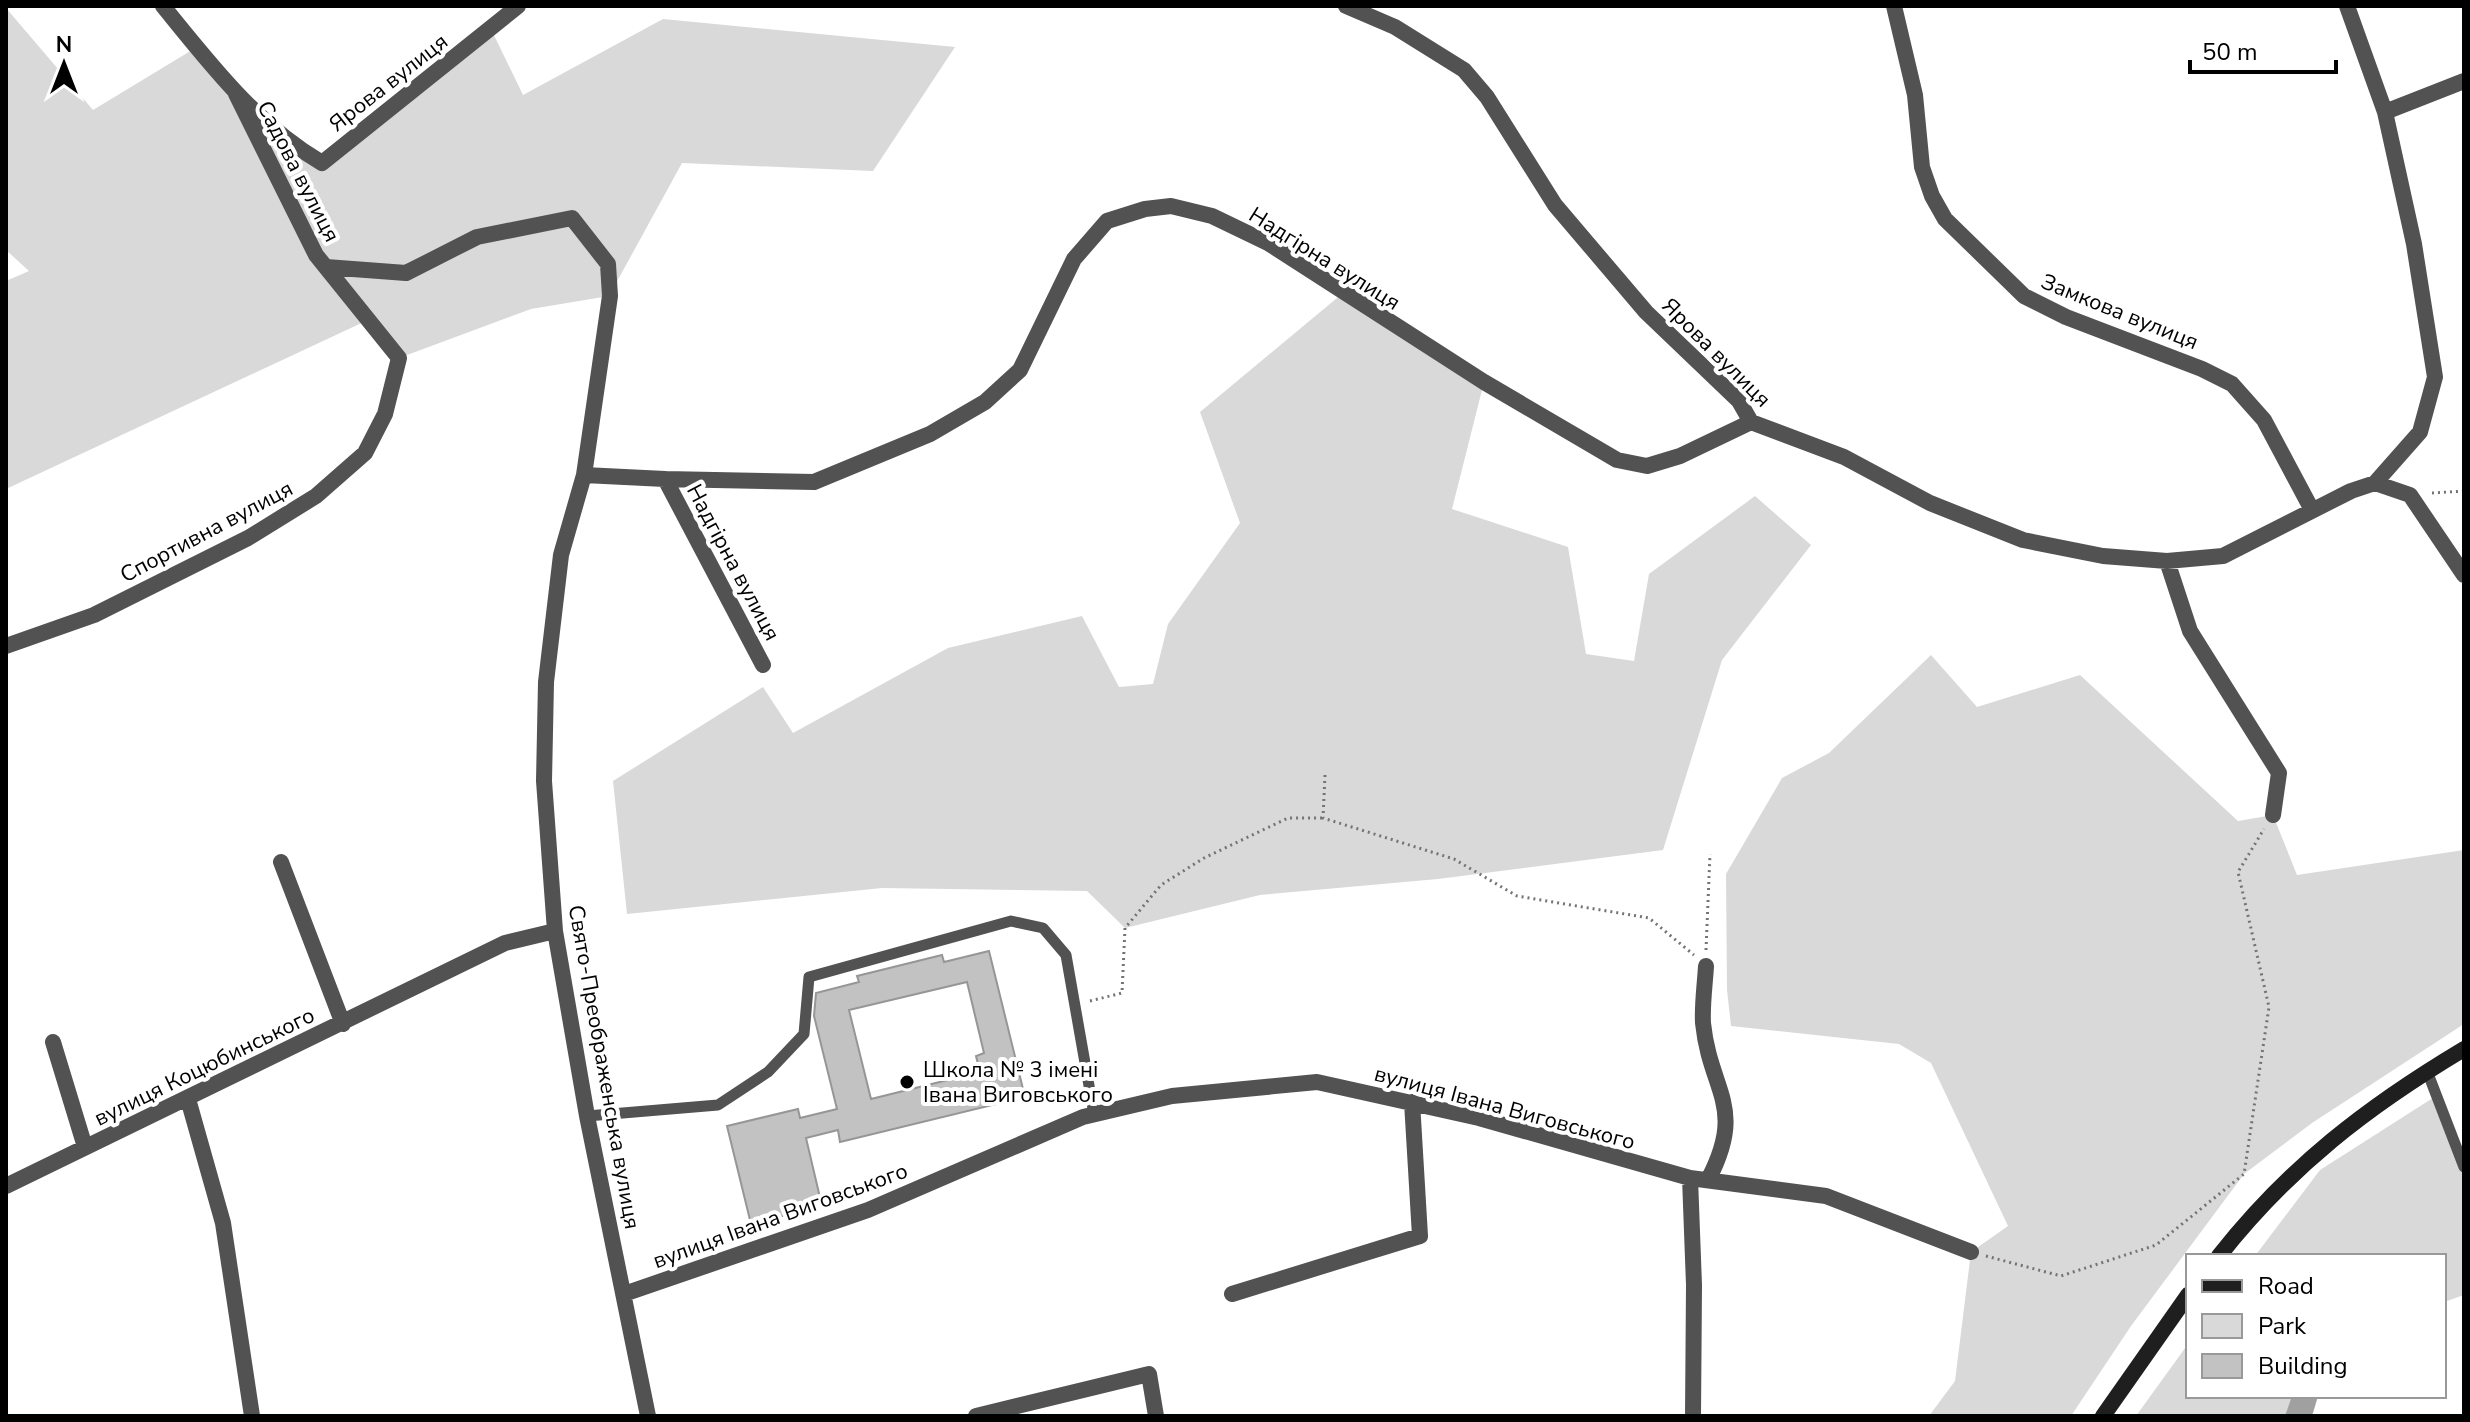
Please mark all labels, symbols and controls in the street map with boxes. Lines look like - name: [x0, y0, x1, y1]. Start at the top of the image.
- north arrow: [24, 24, 104, 104]
- scale bar: [2190, 24, 2336, 74]
- street label: Ярова вулиця: [323, 27, 454, 139]
- text: N: [56, 30, 72, 60]
- text: 50 m: [2202, 36, 2258, 68]
- street label: Садова вулиця: [250, 96, 347, 247]
- street label: Надгірна вулиця: [1243, 200, 1406, 318]
- street label: Замкова вулиця: [2036, 267, 2203, 357]
- street label: Ярова вулиця: [1655, 291, 1778, 414]
- street label: Спортивна вулиця: [115, 474, 298, 590]
- street label: Надгірна вулиця: [679, 479, 787, 646]
- street label: Свято-Преображенська вулиця: [561, 903, 647, 1232]
- street label: вулиця Коцюбинського: [89, 1000, 320, 1133]
- place label: Школа № 3 імені Івана Виговського: [923, 1055, 1113, 1110]
- street label: вулиця Івана Виговського: [1371, 1059, 1639, 1157]
- marker: Школа № 3 імені Івана Виговського: [898, 1073, 916, 1091]
- street label: вулиця Івана Виговського: [649, 1156, 912, 1276]
- legend: [2186, 1254, 2446, 1398]
- text: Road: [2258, 1270, 2314, 1302]
- text: Park: [2258, 1310, 2307, 1342]
- text: Building: [2258, 1350, 2348, 1382]

